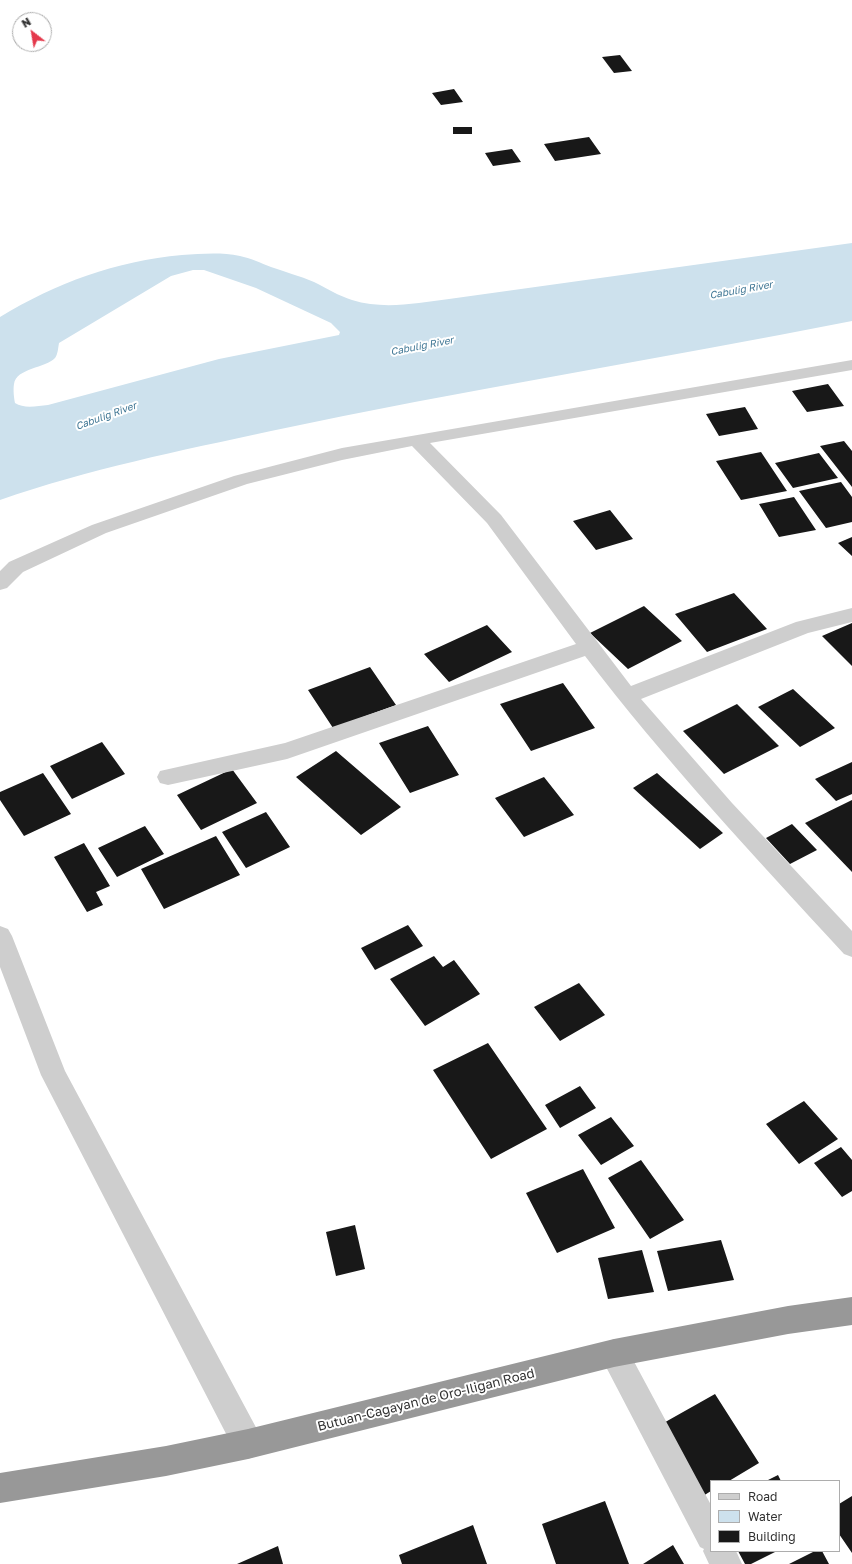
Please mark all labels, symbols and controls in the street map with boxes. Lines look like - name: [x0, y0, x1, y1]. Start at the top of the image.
- north arrow: [12, 12, 52, 52]
- text: N: [19, 14, 33, 30]
- water label: Cabulig River: [709, 279, 773, 301]
- water label: Cabulig River: [390, 334, 454, 358]
- water label: Cabulig River: [74, 399, 138, 433]
- street label: Butuan-Cagayan de Oro-Iligan Road: [316, 1365, 536, 1435]
- legend: [710, 1480, 840, 1552]
- text: Road: [748, 1489, 777, 1504]
- text: Water: [748, 1509, 782, 1524]
- text: Building: [748, 1529, 796, 1544]

